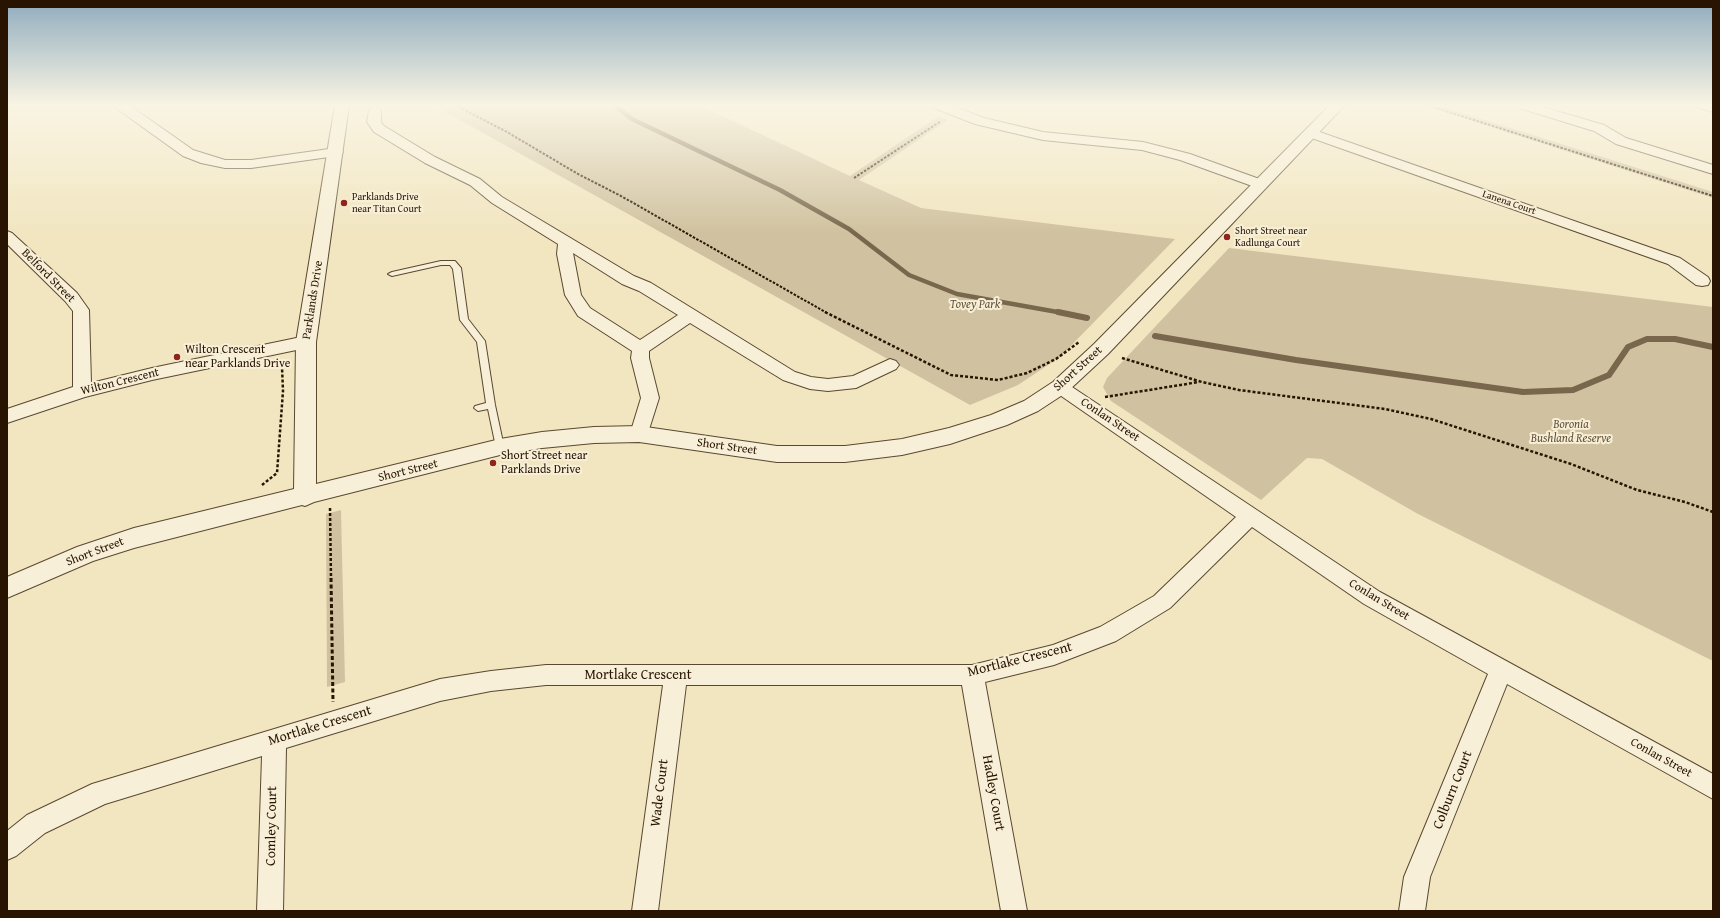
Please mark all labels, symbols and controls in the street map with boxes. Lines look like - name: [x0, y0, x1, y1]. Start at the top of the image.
- street label: Lanena Court: [1481, 188, 1537, 218]
- place label: Parklands Drive near Titan Court: [352, 191, 421, 214]
- marker: Parklands Drive near Titan Court: [339, 198, 349, 208]
- place label: Short Street near Kadlunga Court: [1235, 225, 1307, 248]
- marker: Short Street near Kadlunga Court: [1222, 232, 1232, 242]
- street label: Belford Street: [18, 246, 78, 306]
- street label: Parklands Drive: [300, 260, 326, 340]
- park label: Tovey Park: [950, 298, 1000, 312]
- place label: Wilton Crescent near Parklands Drive: [185, 343, 290, 371]
- street label: Short Street: [1051, 343, 1105, 395]
- marker: Wilton Crescent near Parklands Drive: [172, 352, 182, 362]
- street label: Wilton Crescent: [79, 365, 161, 399]
- street label: Conlan Street: [1078, 395, 1142, 445]
- park label: Boronia Bushland Reserve: [1531, 418, 1611, 446]
- street label: Short Street: [696, 436, 758, 458]
- place label: Short Street near Parklands Drive: [501, 449, 588, 477]
- street label: Short Street: [377, 457, 439, 485]
- marker: Short Street near Parklands Drive: [488, 458, 498, 468]
- street label: Short Street: [64, 534, 126, 570]
- street label: Conlan Street: [1346, 576, 1412, 624]
- street label: Mortlake Crescent: [966, 639, 1074, 681]
- street label: Mortlake Crescent: [584, 667, 692, 683]
- street label: Mortlake Crescent: [266, 702, 374, 750]
- street label: Conlan Street: [1628, 735, 1694, 781]
- street label: Colburn Court: [1430, 748, 1476, 832]
- street label: Hadley Court: [978, 754, 1008, 832]
- street label: Wade Court: [648, 758, 672, 828]
- street label: Comley Court: [263, 786, 281, 866]

